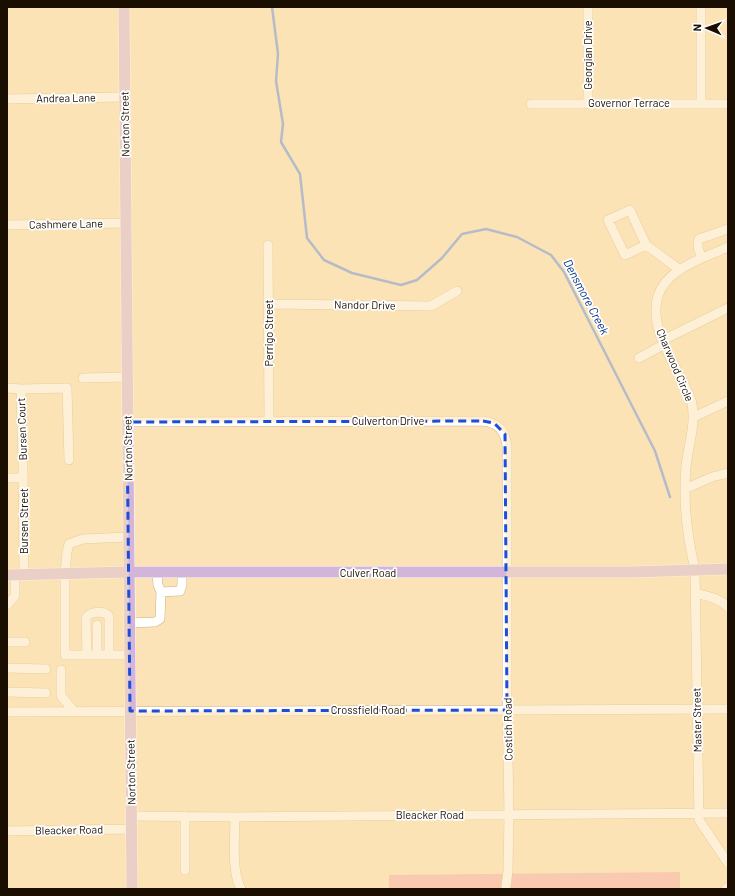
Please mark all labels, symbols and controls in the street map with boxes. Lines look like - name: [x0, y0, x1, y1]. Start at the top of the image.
- north arrow: [687, 8, 727, 48]
- street label: Georgian Drive: [581, 20, 594, 90]
- text: N: [690, 24, 703, 32]
- street label: Andrea Lane: [36, 90, 96, 105]
- street label: Norton Street: [117, 91, 132, 157]
- street label: Governor Terrace: [588, 96, 670, 109]
- street label: Cashmere Lane: [29, 216, 103, 231]
- water label: Densmore Creek: [561, 256, 613, 337]
- street label: Nandor Drive: [334, 297, 396, 312]
- street label: Perrigo Street: [262, 299, 275, 367]
- street label: Charwood Circle: [654, 326, 697, 403]
- street label: Bursen Court: [14, 397, 29, 461]
- street label: Culverton Drive: [352, 414, 424, 427]
- street label: Norton Street: [120, 415, 135, 481]
- street label: Bursen Street: [17, 488, 30, 554]
- street label: Culver Road: [340, 566, 396, 579]
- street label: Master Street: [689, 688, 704, 752]
- street label: Costich Road: [500, 697, 515, 761]
- street label: Crossfield Road: [331, 703, 405, 716]
- street label: Norton Street: [123, 739, 138, 805]
- street label: Bleacker Road: [396, 808, 464, 821]
- street label: Bleacker Road: [35, 822, 103, 837]

